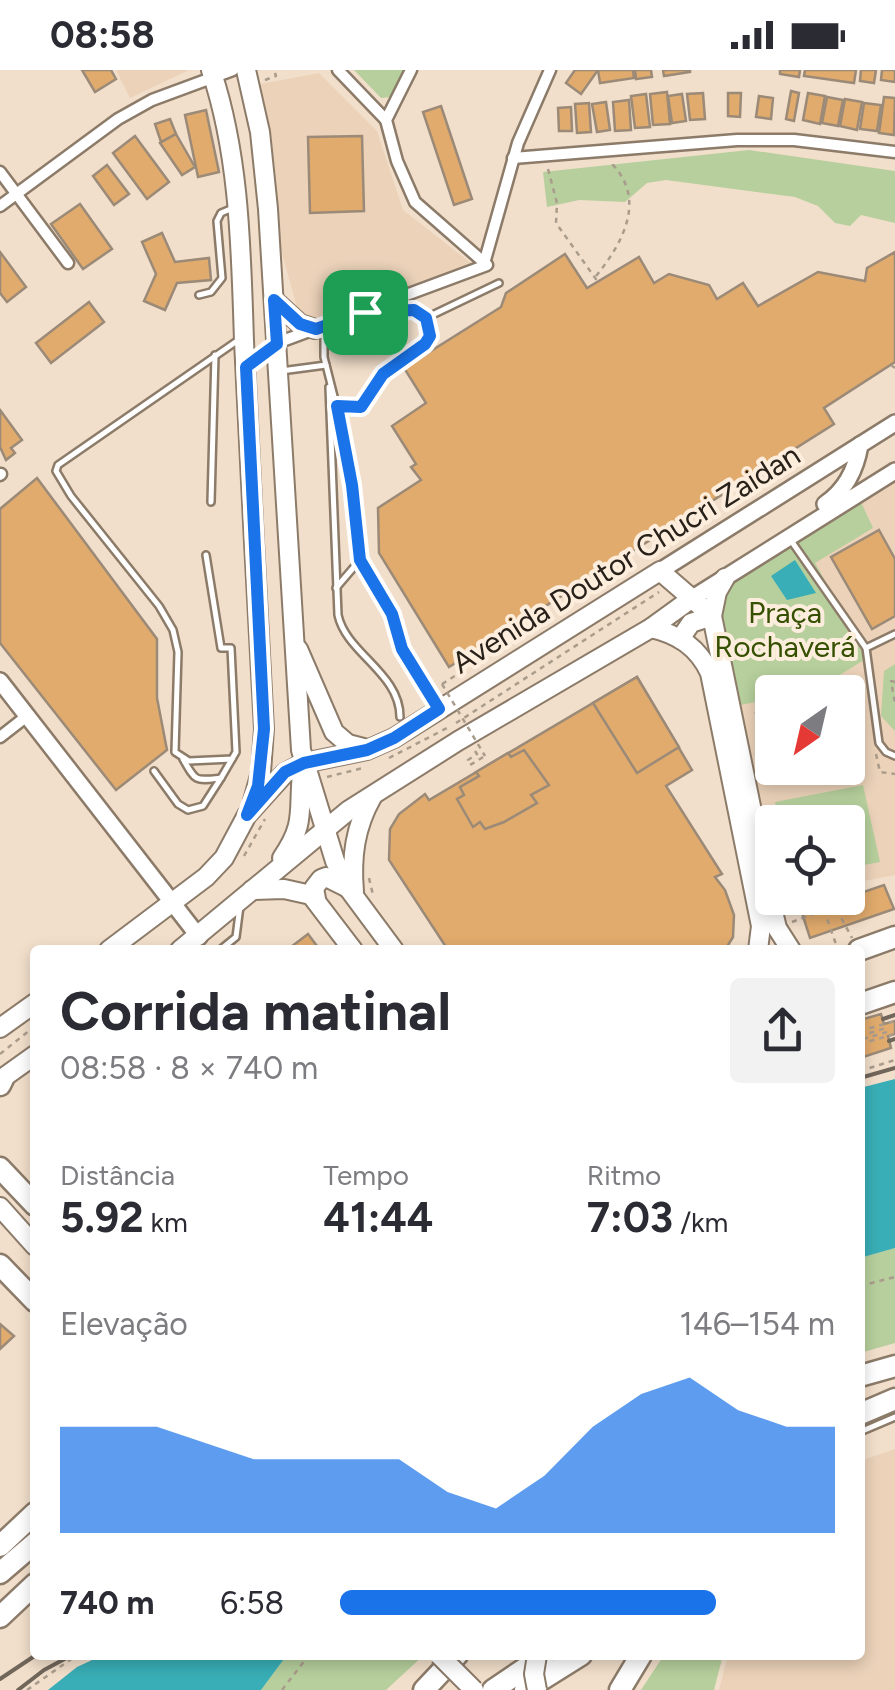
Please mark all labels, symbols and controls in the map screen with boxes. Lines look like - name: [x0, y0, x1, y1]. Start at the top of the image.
- text: 08:58: [50, 12, 155, 58]
- pin: [323, 270, 408, 355]
- icon: arrive: [338, 285, 393, 340]
- street label: Avenida Doutor Chucri Zaidan: [445, 436, 807, 681]
- park label: Praça Rochaverá: [714, 594, 856, 665]
- north arrow: [755, 675, 865, 785]
- map controls: [755, 675, 865, 915]
- button: locate: [755, 805, 865, 915]
- text: Corrida matinal: [60, 978, 451, 1044]
- button: share: [730, 978, 835, 1083]
- text: 08:58 · 8 × 740 m: [60, 1049, 318, 1087]
- text: Distância: [60, 1158, 175, 1192]
- text: Tempo: [323, 1158, 409, 1192]
- text: Ritmo: [587, 1158, 661, 1192]
- text: 5.92: [60, 1192, 144, 1243]
- text: 41:44: [323, 1192, 433, 1243]
- text: 7:03: [587, 1192, 673, 1243]
- text: km: [144, 1205, 188, 1239]
- text: /km: [673, 1205, 728, 1239]
- text: Elevação: [60, 1305, 188, 1343]
- text: 146–154 m: [680, 1305, 835, 1343]
- text: 740 m: [60, 1584, 154, 1622]
- text: 6:58: [220, 1584, 284, 1622]

